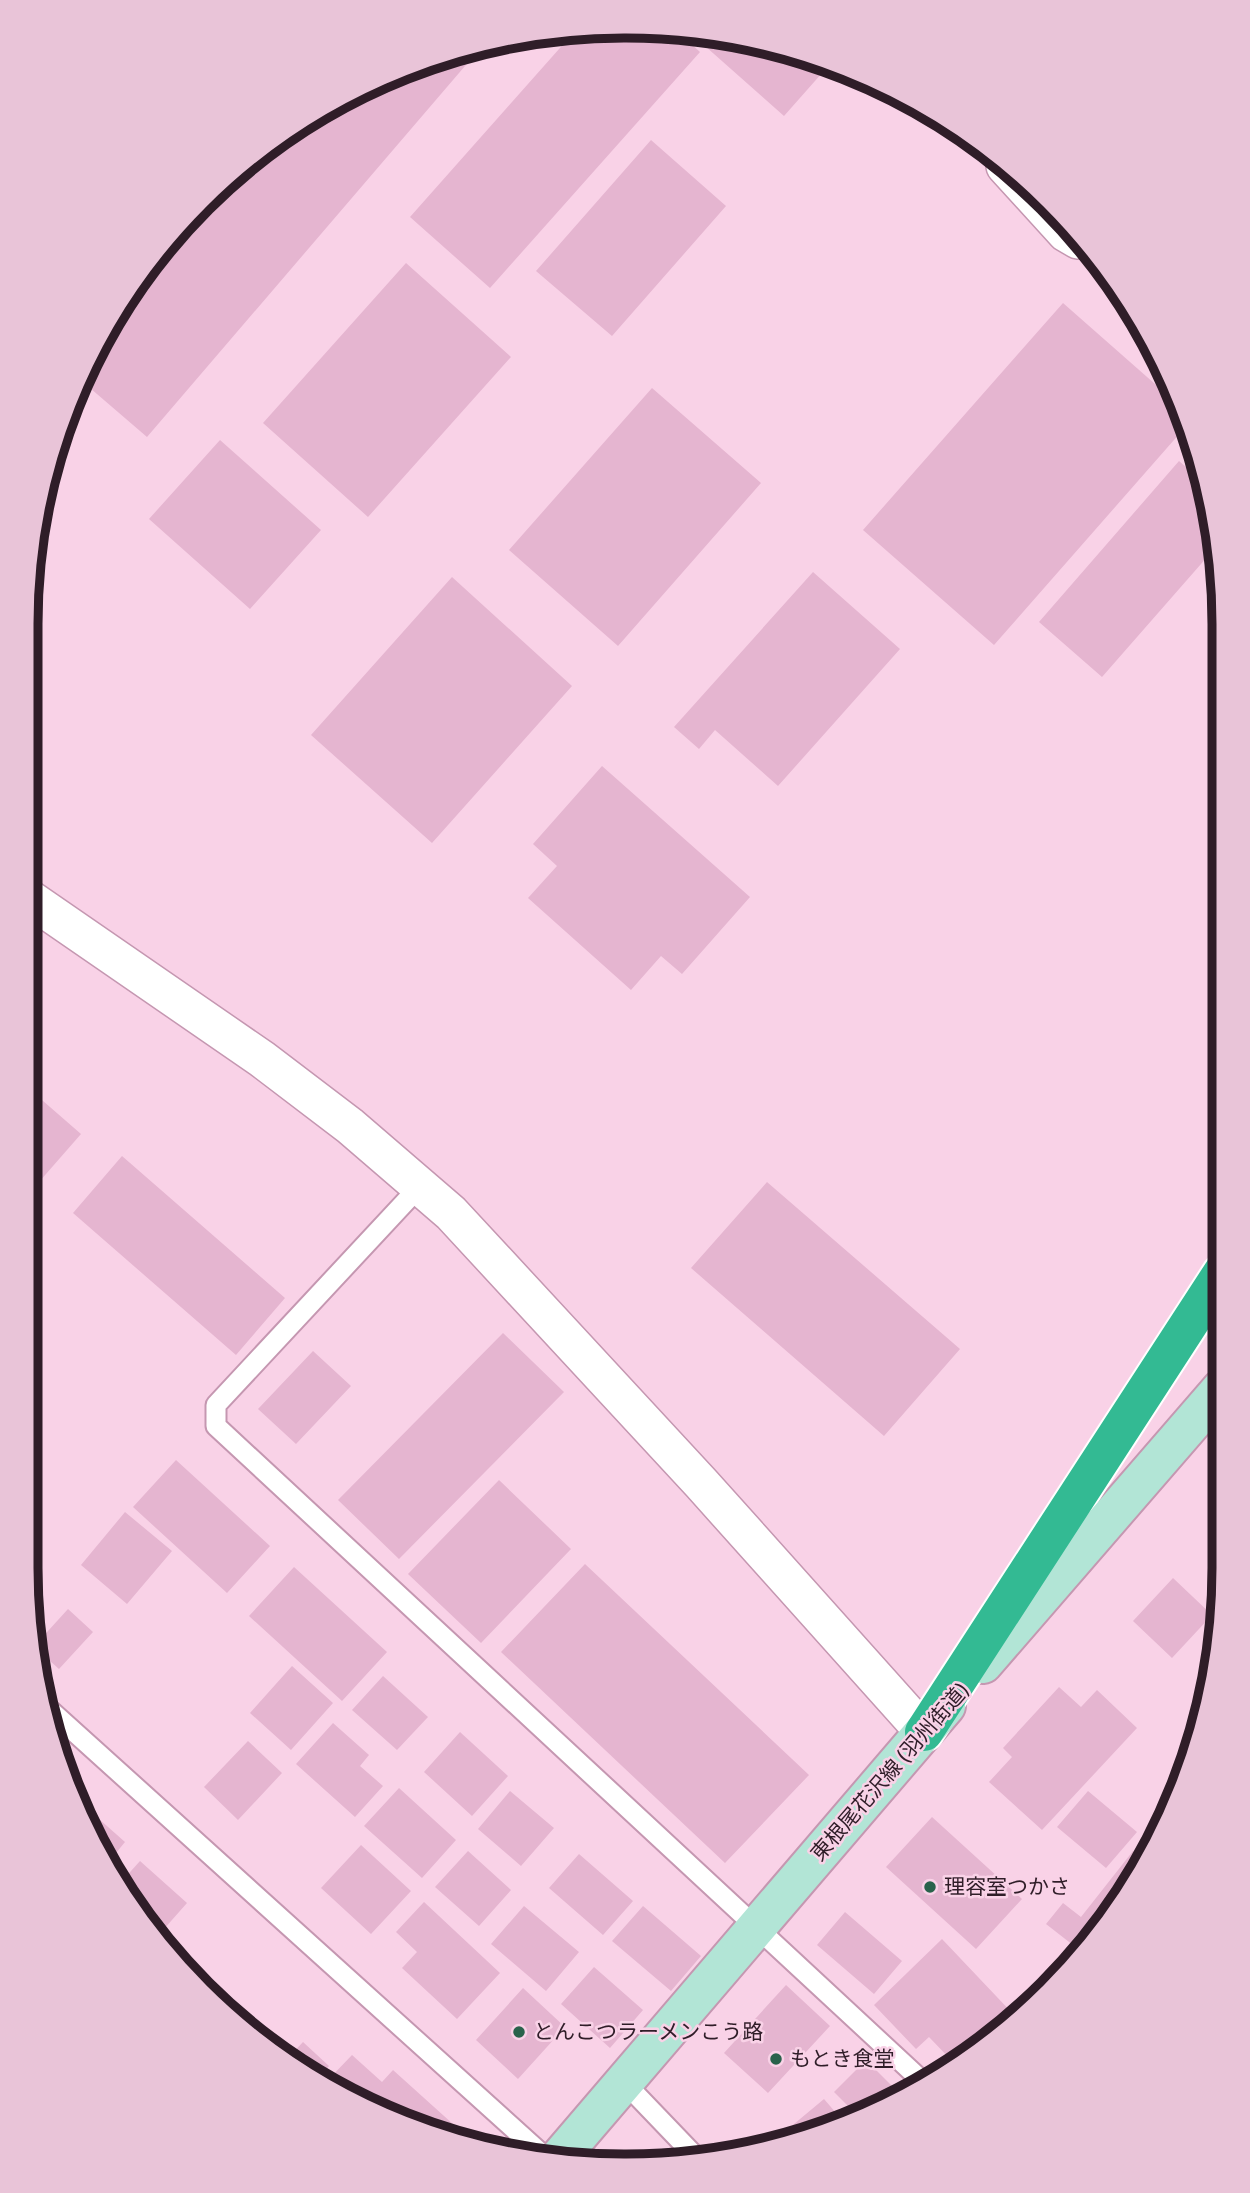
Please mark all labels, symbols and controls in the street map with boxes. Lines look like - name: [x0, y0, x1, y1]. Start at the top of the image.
- street label: 東根尾花沢線 (羽州街道): [805, 1677, 974, 1866]
- place label: 理容室つかさ: [944, 1874, 1070, 1899]
- marker: 理容室つかさ: [922, 1879, 938, 1895]
- place label: とんこつラーメンこう路: [533, 2019, 763, 2044]
- marker: とんこつラーメンこう路: [511, 2024, 527, 2040]
- place label: もとき食堂: [790, 2046, 895, 2071]
- marker: もとき食堂: [768, 2051, 784, 2067]

